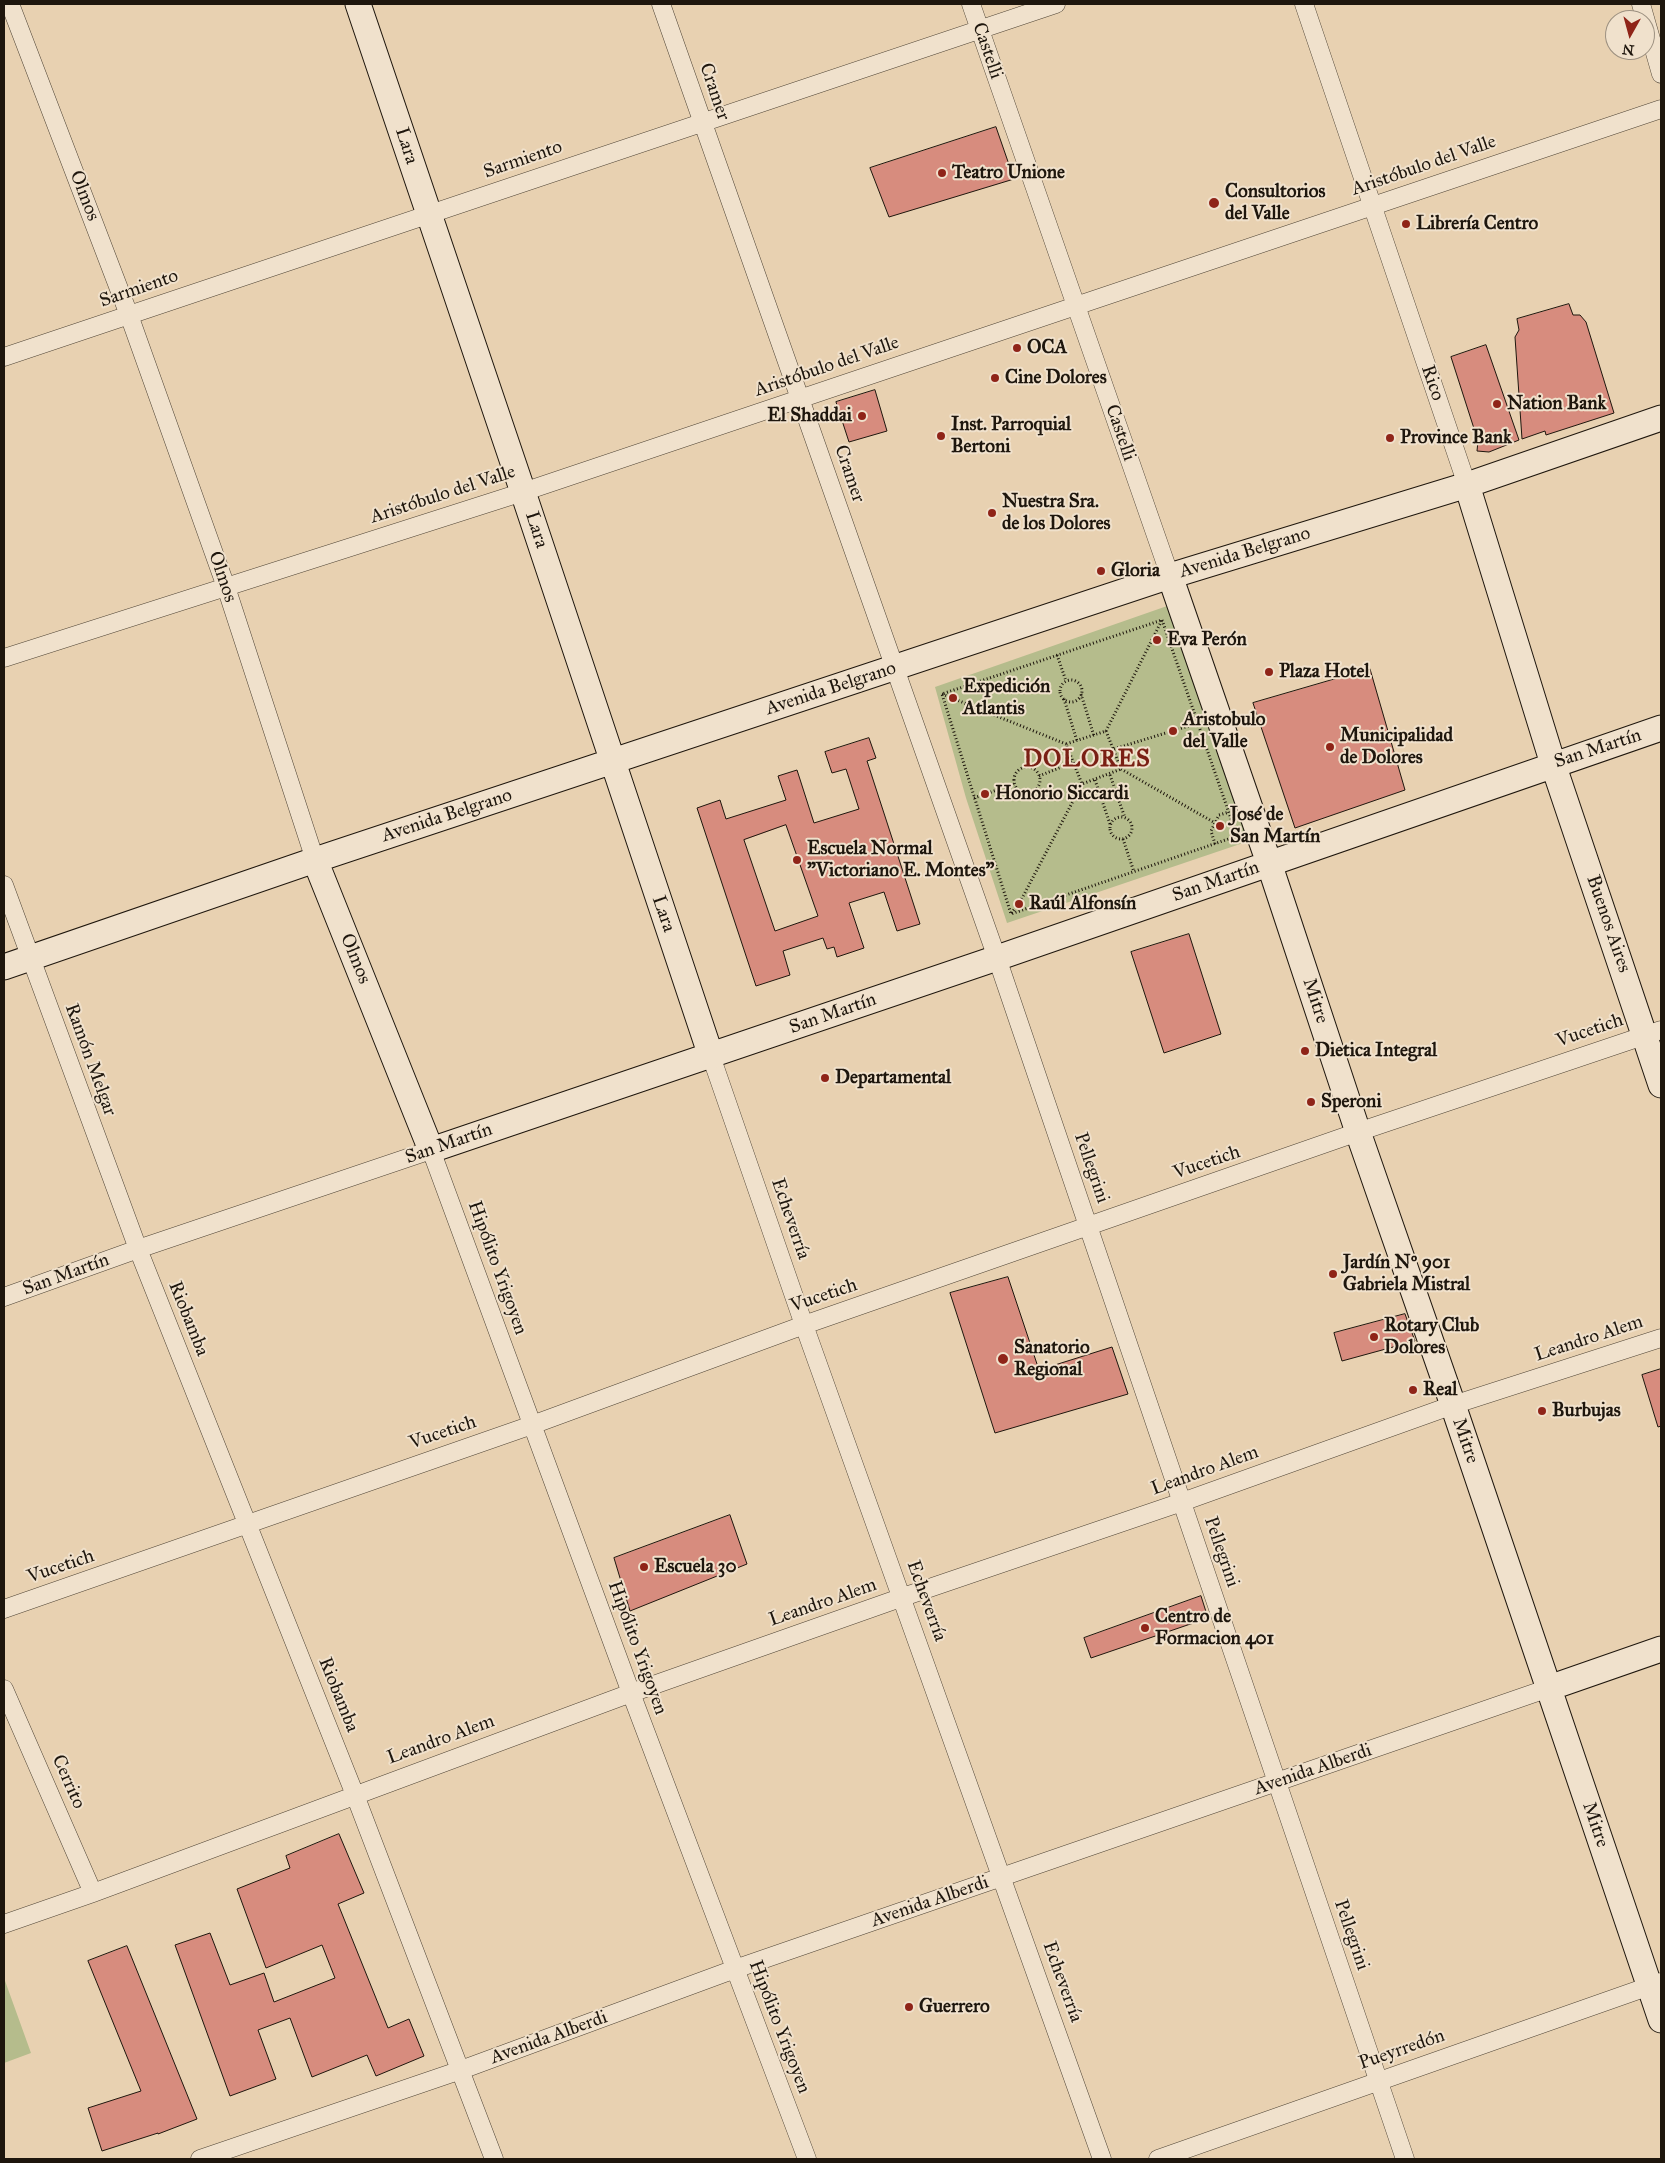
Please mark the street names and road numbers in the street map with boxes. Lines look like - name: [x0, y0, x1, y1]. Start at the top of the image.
- street label: Castelli: [967, 20, 1007, 82]
- street label: Cramer: [694, 60, 734, 124]
- street label: Lara: [389, 125, 423, 167]
- street label: Aristóbulo del Valle: [1349, 131, 1499, 201]
- street label: Sarmiento: [481, 136, 565, 184]
- street label: Olmos: [64, 168, 104, 224]
- street label: Sarmiento: [97, 265, 181, 313]
- street label: Aristóbulo del Valle: [752, 332, 902, 402]
- street label: Rico: [1415, 362, 1449, 404]
- street label: Castelli: [1100, 402, 1140, 464]
- street label: Cramer: [829, 442, 869, 506]
- street label: Aristóbulo del Valle: [368, 461, 518, 529]
- street label: Lara: [519, 509, 553, 551]
- street label: Avenida Belgrano: [1177, 522, 1313, 584]
- street label: Olmos: [203, 549, 241, 605]
- street label: Avenida Belgrano: [763, 657, 899, 721]
- street label: San Martín: [1552, 724, 1644, 774]
- street label: Avenida Belgrano: [379, 784, 515, 848]
- street label: San Martín: [1170, 857, 1262, 907]
- street label: Buenos Aires: [1581, 872, 1635, 976]
- street label: Lara: [646, 893, 680, 935]
- street label: Olmos: [335, 931, 375, 987]
- street label: Mitre: [1297, 975, 1333, 1027]
- street label: San Martín: [787, 989, 879, 1039]
- street label: Ramón Melgar: [59, 1001, 121, 1119]
- street label: Vucetich: [1554, 1009, 1626, 1053]
- street label: San Martín: [403, 1119, 495, 1169]
- street label: Pellegrini: [1068, 1130, 1114, 1206]
- street label: Vucetich: [1171, 1141, 1243, 1185]
- street label: Echeverría: [766, 1175, 814, 1263]
- street label: Hipólito Yrigoyen: [462, 1198, 532, 1338]
- street label: San Martín: [20, 1249, 112, 1301]
- street label: Vucetich: [788, 1274, 860, 1318]
- street label: Riobamba: [163, 1278, 213, 1360]
- street label: Leandro Alem: [1532, 1311, 1646, 1367]
- street label: Vucetich: [407, 1411, 479, 1455]
- street label: Mitre: [1447, 1415, 1483, 1467]
- street label: Leandro Alem: [1148, 1441, 1262, 1501]
- street label: Pellegrini: [1198, 1514, 1244, 1590]
- street label: Vucetich: [25, 1545, 97, 1589]
- street label: Echeverría: [901, 1558, 951, 1644]
- street label: Leandro Alem: [766, 1574, 880, 1632]
- street label: Hipólito Yrigoyen: [602, 1578, 672, 1718]
- street label: Riobamba: [313, 1654, 363, 1736]
- street label: Leandro Alem: [384, 1710, 498, 1770]
- street label: Avenida Alberdi: [1251, 1739, 1375, 1801]
- street label: Cerrito: [46, 1751, 90, 1813]
- street label: Mitre: [1577, 1799, 1613, 1851]
- street label: Avenida Alberdi: [868, 1871, 992, 1933]
- street label: Pellegrini: [1328, 1897, 1374, 1973]
- street label: Echeverría: [1037, 1939, 1087, 2025]
- street label: Hipólito Yrigoyen: [743, 1957, 815, 2097]
- street label: Avenida Alberdi: [487, 2006, 611, 2070]
- street label: Pueyrredón: [1356, 2025, 1448, 2075]

